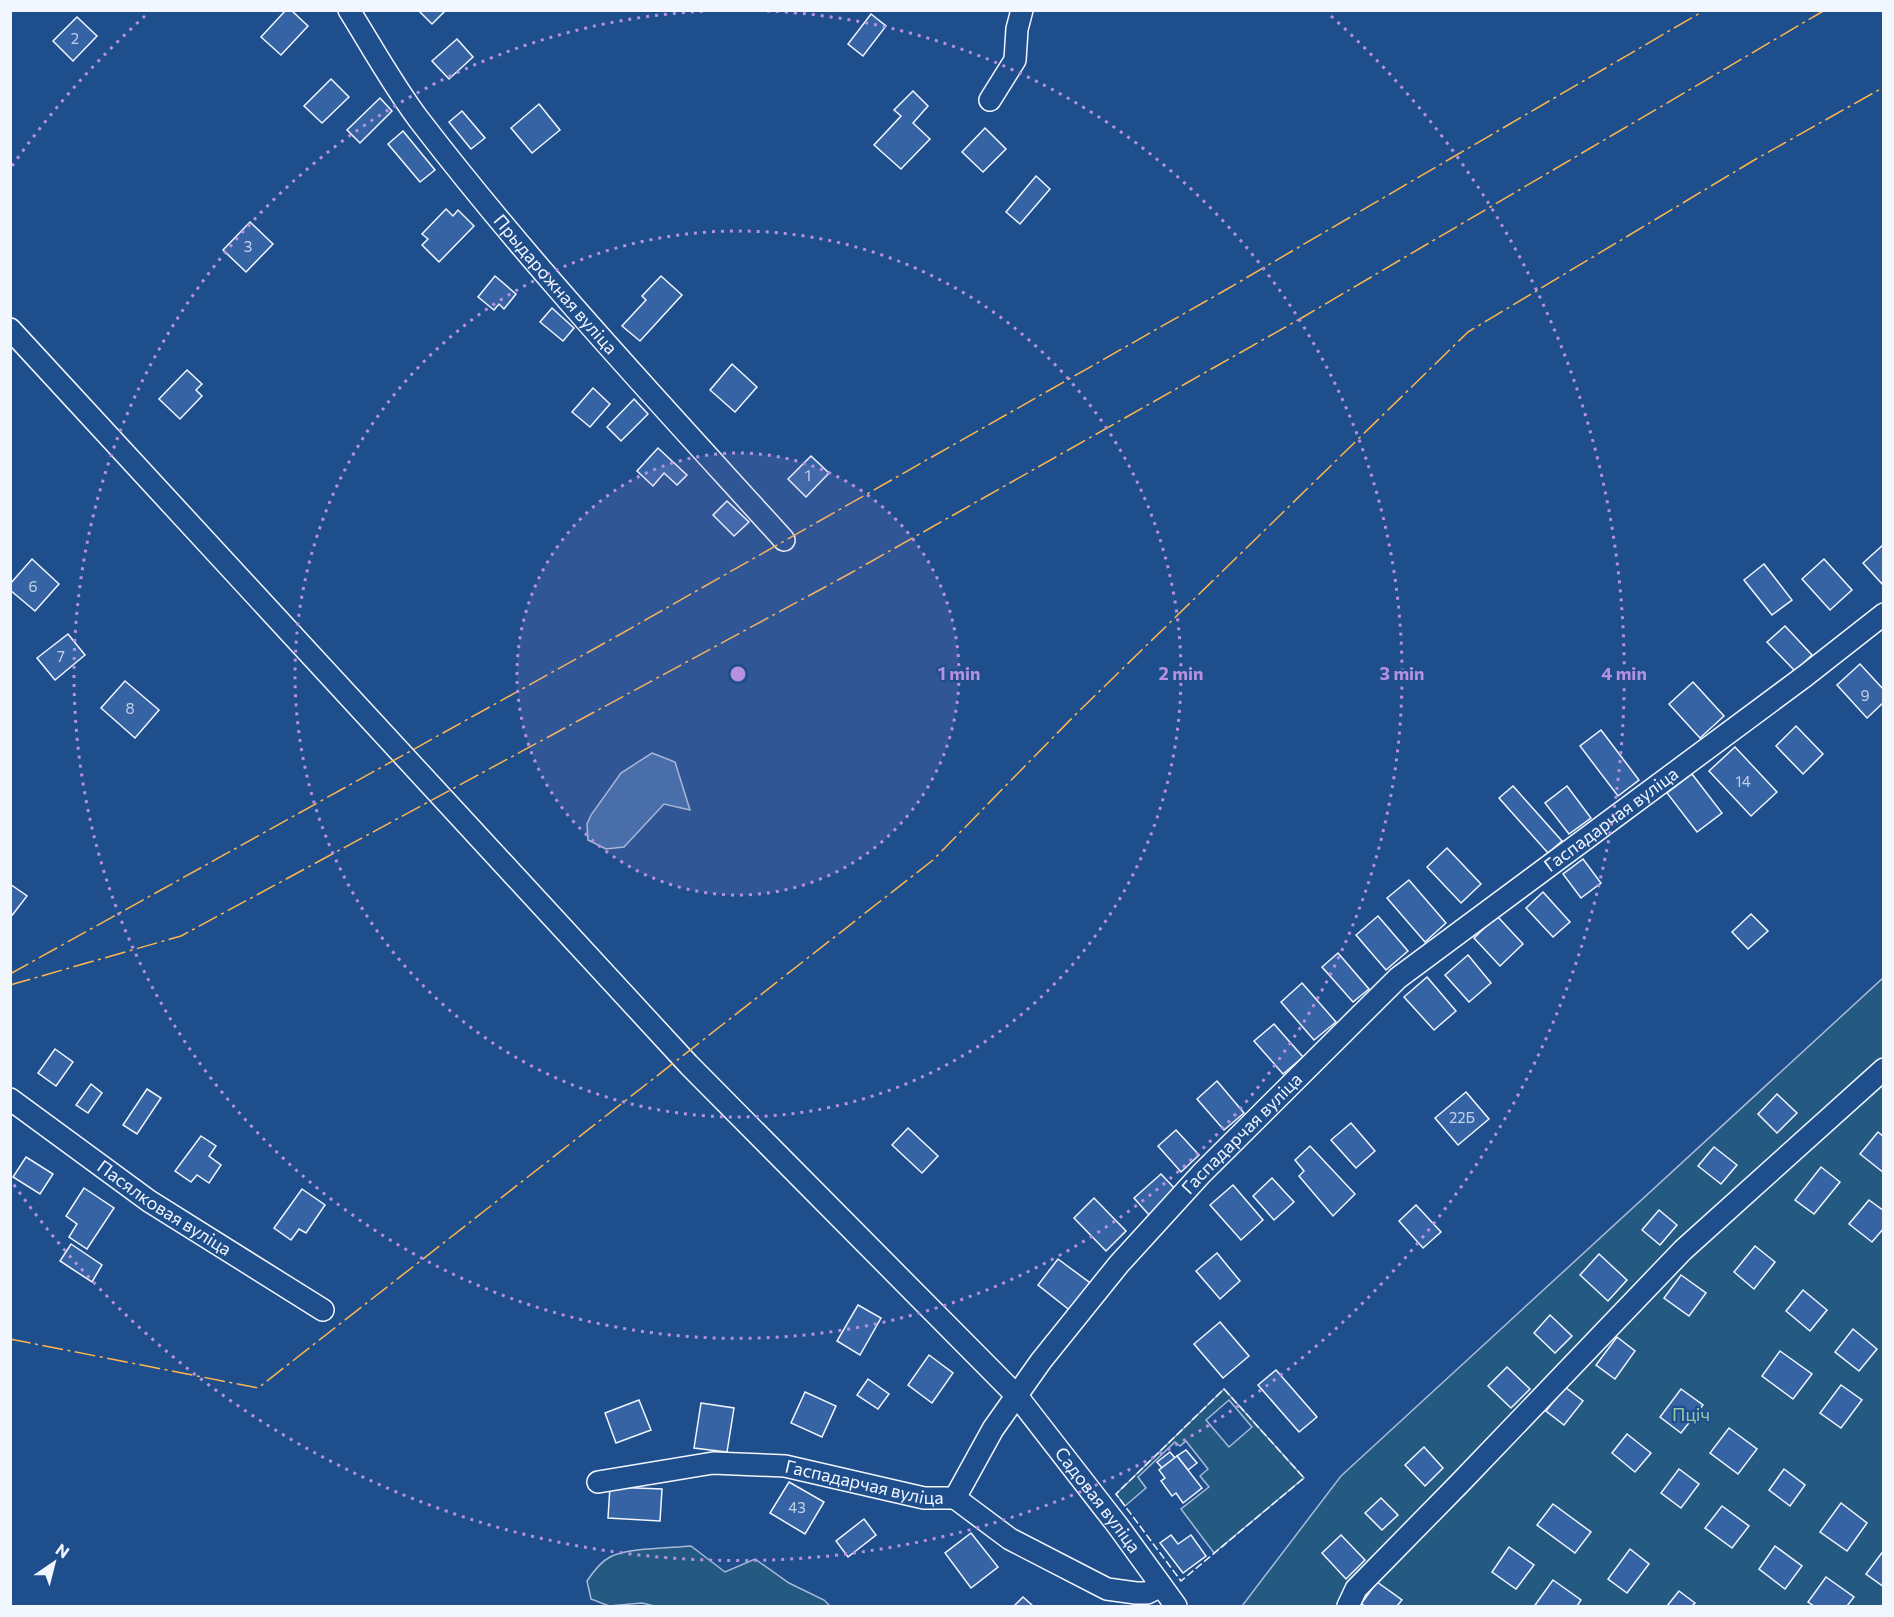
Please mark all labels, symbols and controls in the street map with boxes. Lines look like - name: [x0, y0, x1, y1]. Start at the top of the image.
- house number: 2: [71, 29, 79, 47]
- street label: Прыдарожная вуліца: [489, 210, 622, 358]
- house number: 3: [244, 237, 252, 255]
- house number: 1: [805, 466, 811, 484]
- house number: 6: [28, 577, 38, 595]
- house number: 7: [57, 647, 65, 665]
- text: 1 min: [938, 662, 980, 684]
- text: 2 min: [1159, 662, 1203, 684]
- text: 3 min: [1379, 662, 1425, 684]
- text: 4 min: [1601, 662, 1647, 684]
- centre of rings: [728, 664, 748, 684]
- house number: 9: [1860, 686, 1870, 704]
- house number: 8: [125, 699, 135, 717]
- street label: Гаспадарчая вуліца: [1539, 762, 1682, 876]
- house number: 14: [1735, 772, 1751, 790]
- street label: Гаспадарчая вуліца: [1176, 1068, 1306, 1198]
- house number: 22Б: [1449, 1108, 1475, 1126]
- street label: Пасялковая вуліца: [93, 1155, 236, 1260]
- park label: Пціч: [1672, 1403, 1710, 1425]
- street label: Садовая вуліца: [1051, 1442, 1146, 1557]
- street label: Гаспадарчая вуліца: [783, 1454, 944, 1508]
- house number: 43: [788, 1498, 806, 1516]
- north arrow: [24, 1533, 84, 1593]
- text: N: [53, 1539, 73, 1562]

